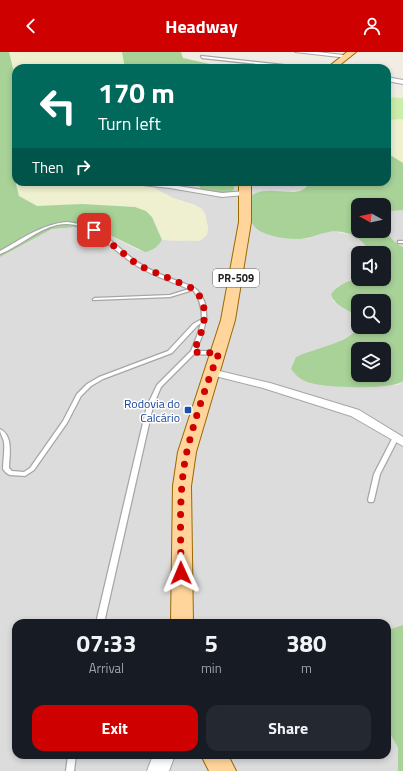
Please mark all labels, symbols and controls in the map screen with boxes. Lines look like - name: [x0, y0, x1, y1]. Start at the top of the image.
- text: Headway: [165, 13, 238, 40]
- icon: back: [20, 15, 42, 37]
- icon: person: [361, 15, 383, 37]
- text: 170 m: [98, 71, 175, 114]
- icon: left: [32, 80, 84, 132]
- text: Turn left: [98, 110, 161, 137]
- text: Then: [32, 156, 64, 179]
- icon: right: [72, 156, 94, 178]
- north arrow: [351, 198, 391, 238]
- map controls: [351, 198, 391, 382]
- pin: [77, 213, 111, 247]
- icon: arrive: [83, 219, 105, 241]
- button: sound: [351, 246, 391, 286]
- road number: PR-509: [213, 269, 259, 287]
- button: search: [351, 294, 391, 334]
- button: layers: [351, 342, 391, 382]
- place label: Rodovia do Calcário: [124, 394, 180, 427]
- marker: Rodovia do Calcário: [183, 405, 193, 415]
- position arrow: [160, 552, 202, 594]
- text: 07:33: [77, 625, 136, 661]
- text: 5: [205, 625, 218, 661]
- text: 380: [286, 625, 326, 661]
- text: Arrival: [89, 658, 124, 678]
- text: min: [201, 658, 222, 678]
- text: m: [301, 658, 312, 678]
- button: Exit: [32, 705, 198, 751]
- button: Share: [206, 705, 371, 751]

